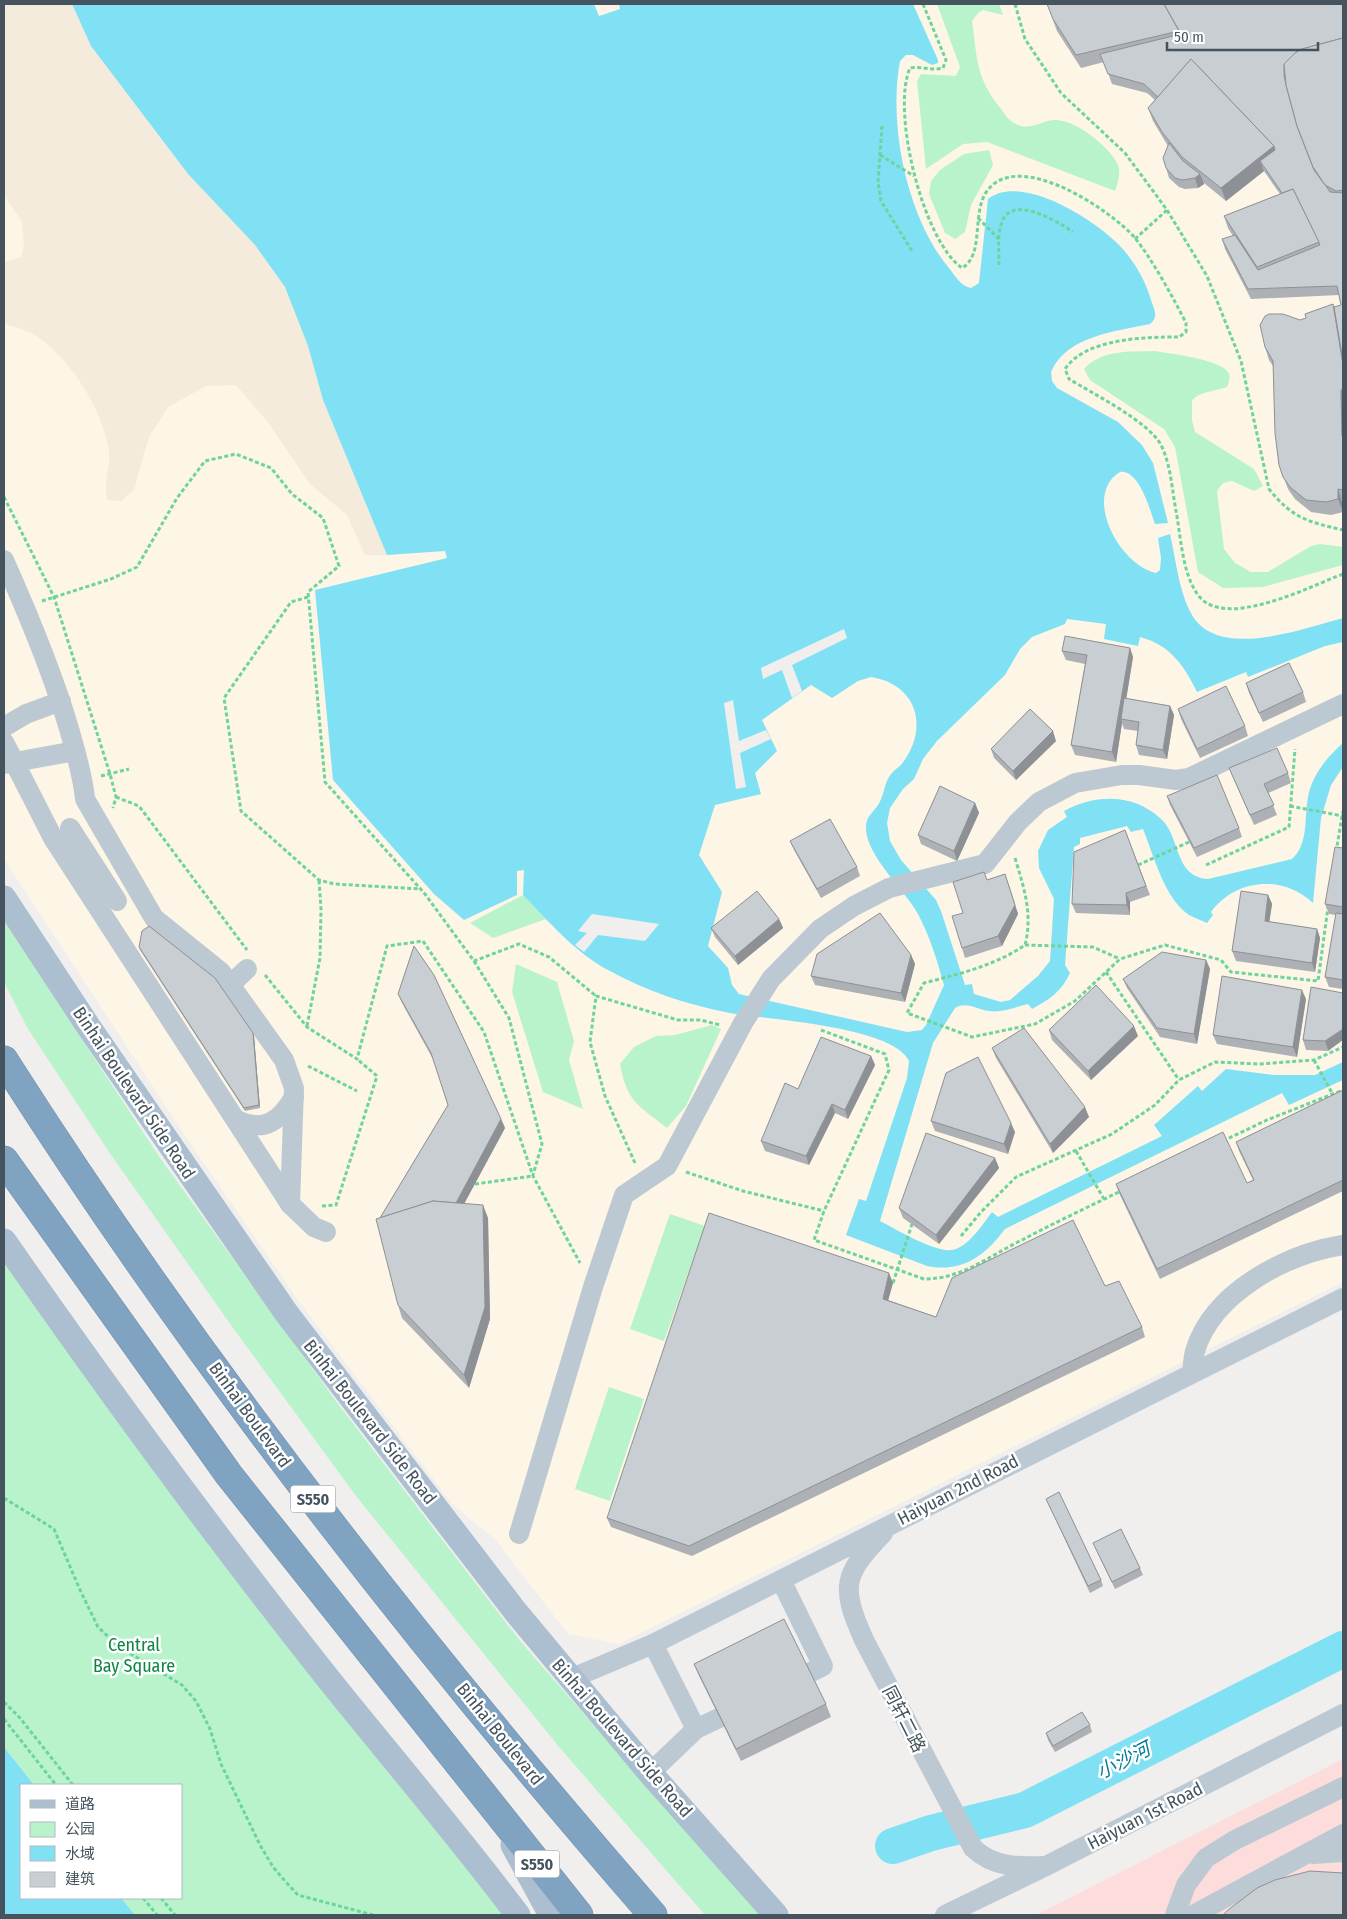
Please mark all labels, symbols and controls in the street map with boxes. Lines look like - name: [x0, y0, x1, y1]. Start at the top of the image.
- scale bar: [1167, 20, 1318, 52]
- text: 50 m: [1174, 28, 1204, 46]
- street label: Binhai Boulevard Side Road: [68, 1003, 200, 1183]
- street label: Binhai Boulevard Side Road: [299, 1335, 441, 1509]
- street label: Binhai Boulevard: [204, 1358, 296, 1472]
- street label: Haiyuan 2nd Road: [894, 1450, 1022, 1530]
- road number: S550: [290, 1486, 336, 1512]
- park label: Central Bay Square: [93, 1634, 175, 1677]
- street label: Binhai Boulevard Side Road: [547, 1654, 697, 1822]
- street label: Binhai Boulevard: [452, 1678, 548, 1790]
- street label: 同轩二路: [878, 1682, 930, 1756]
- water label: 小沙河: [1093, 1735, 1157, 1784]
- street label: Haiyuan 1st Road: [1084, 1778, 1206, 1854]
- legend: [20, 1784, 182, 1899]
- text: 道路: [65, 1795, 95, 1813]
- text: 公园: [65, 1820, 95, 1838]
- text: 水域: [65, 1845, 95, 1863]
- road number: S550: [514, 1850, 560, 1878]
- text: 建筑: [65, 1870, 95, 1888]

